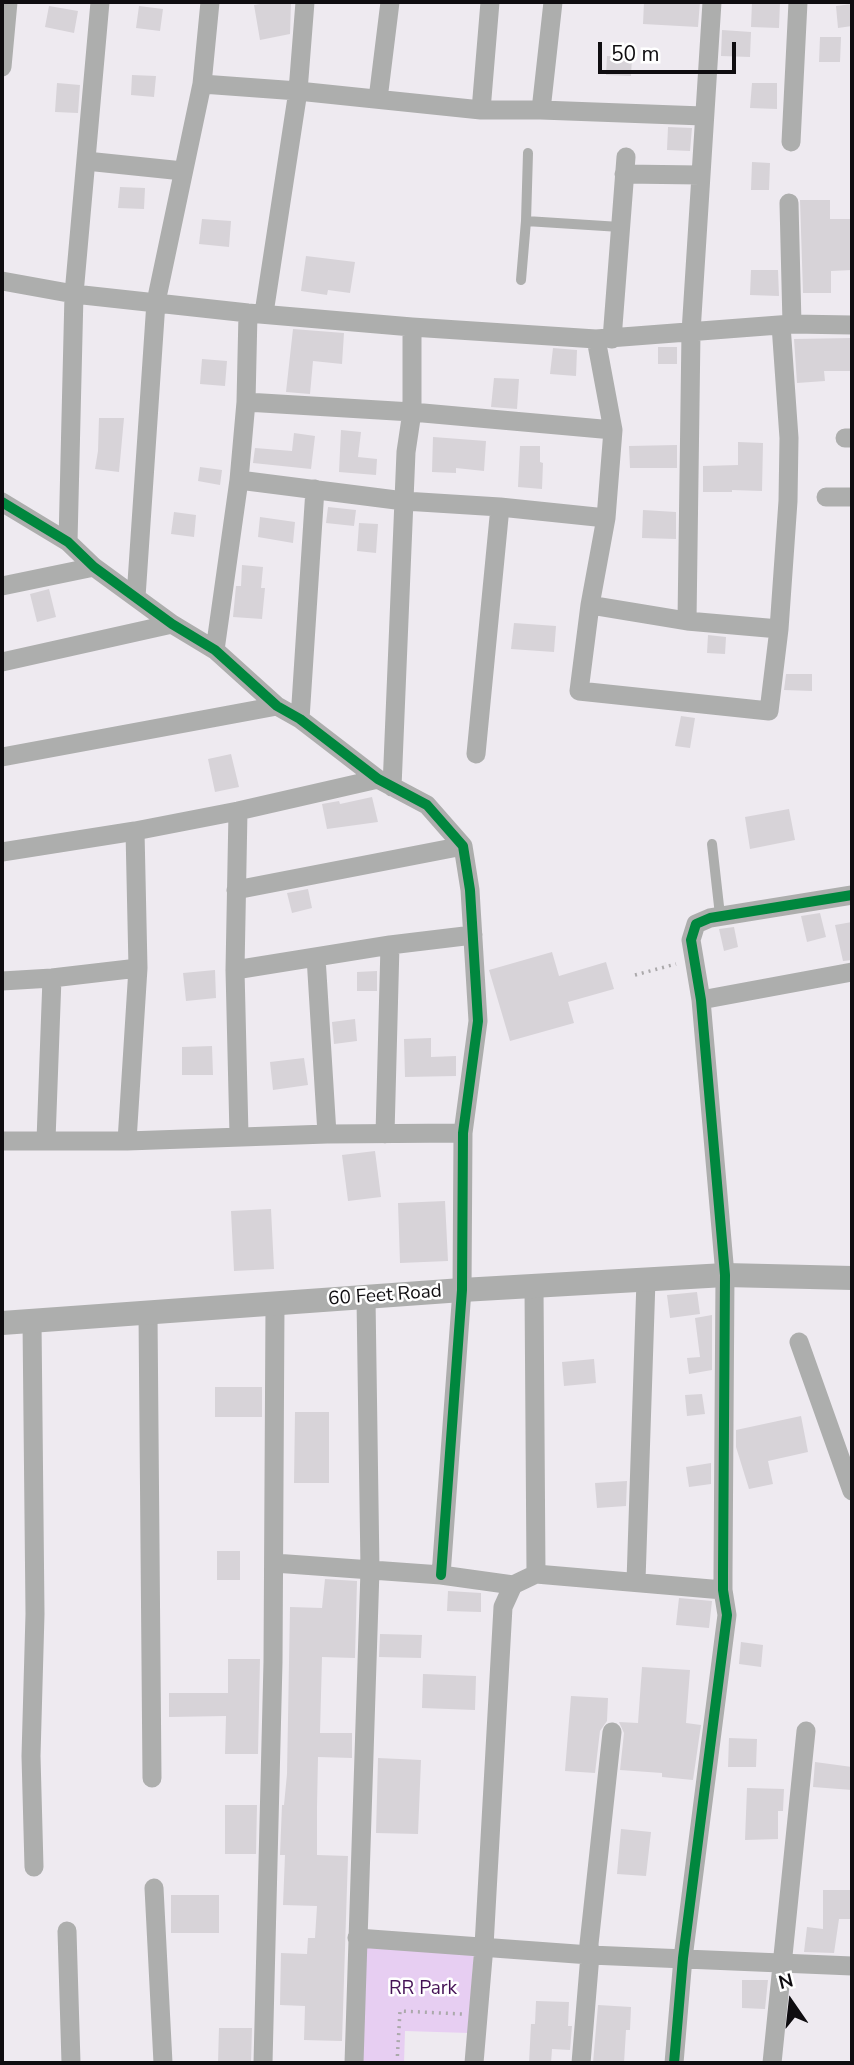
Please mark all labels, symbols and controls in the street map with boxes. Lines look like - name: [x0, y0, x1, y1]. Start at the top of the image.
- scale bar: [602, 28, 740, 72]
- text: 50 m: [611, 40, 660, 68]
- street label: 60 Feet Road: [328, 1281, 442, 1311]
- north arrow: [756, 1967, 826, 2037]
- text: N: [776, 1967, 796, 1996]
- park label: RR Park: [389, 1978, 457, 2000]

